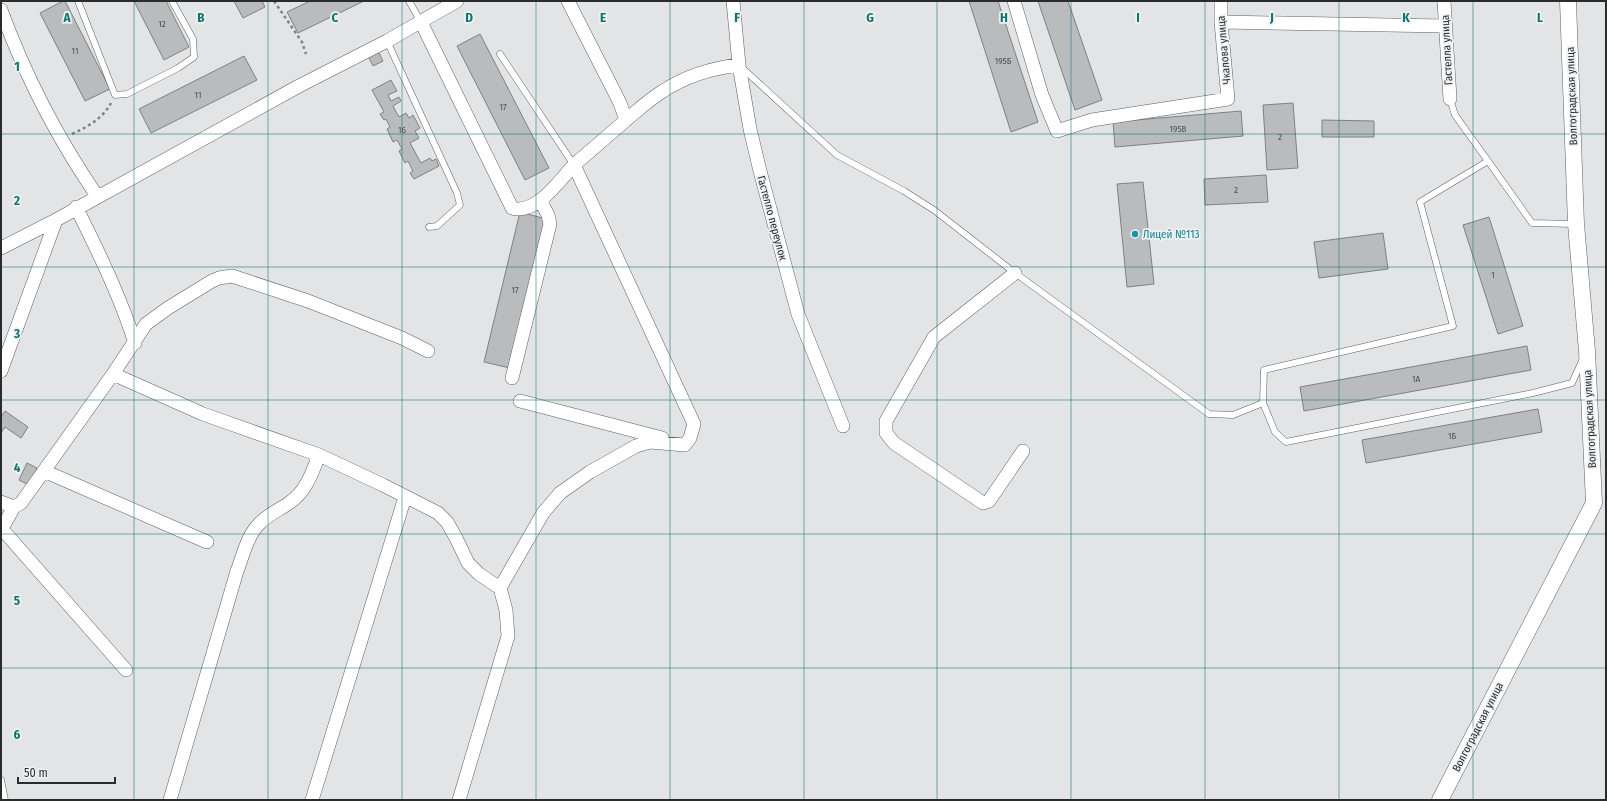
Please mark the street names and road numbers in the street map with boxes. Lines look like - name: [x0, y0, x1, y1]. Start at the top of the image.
- street label: Гастелла улица: [1439, 14, 1455, 86]
- street label: Чкалова улица: [1215, 15, 1233, 85]
- street label: Волгоградская улица: [1564, 46, 1580, 146]
- street label: Гастелло переулок: [754, 174, 790, 263]
- street label: Волгоградская улица: [1581, 369, 1599, 469]
- street label: Волгоградская улица: [1450, 680, 1506, 774]

